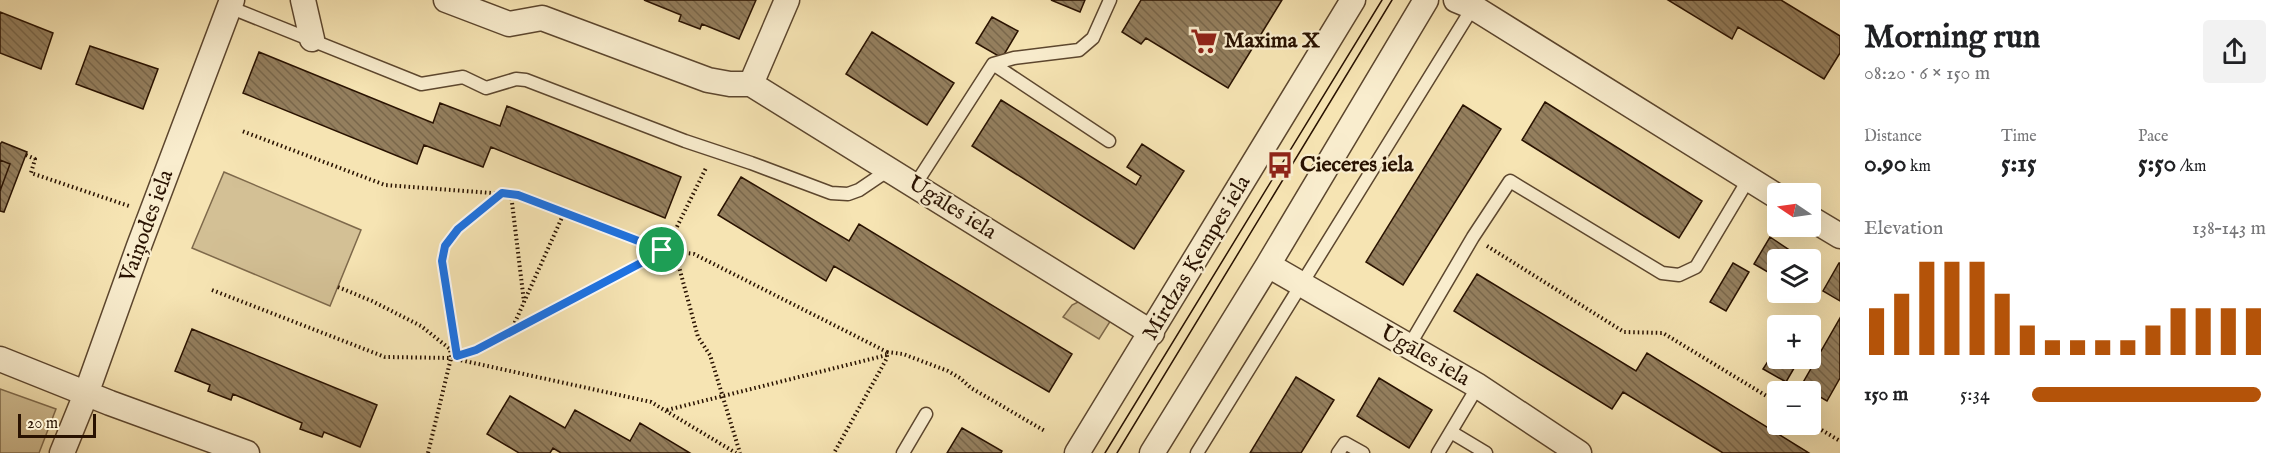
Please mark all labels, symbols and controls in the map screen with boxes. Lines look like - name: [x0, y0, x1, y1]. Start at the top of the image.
- text: Morning run: [1864, 17, 2040, 59]
- button: share: [2203, 20, 2266, 83]
- supermarket icon: Maxima X: [1189, 26, 1219, 56]
- place label: Maxima X: [1224, 27, 1320, 55]
- text: 08:20 · 6 × 150 m: [1864, 61, 1990, 86]
- text: Distance: [1864, 127, 1922, 147]
- text: Time: [2001, 127, 2037, 147]
- text: Pace: [2138, 127, 2168, 147]
- text: 0.90: [1864, 147, 1906, 180]
- text: 5:15: [2001, 147, 2036, 180]
- text: 5:50: [2138, 147, 2176, 180]
- bus stop icon: Cieceres iela: [1265, 150, 1295, 180]
- place label: Cieceres iela: [1300, 151, 1414, 179]
- text: km: [1906, 157, 1931, 177]
- text: /km: [2176, 157, 2206, 177]
- street label: Vaiņodes iela: [113, 165, 180, 287]
- street label: Ugāles iela: [902, 170, 1002, 246]
- street label: Mirdzas Ķempes iela: [1137, 170, 1258, 346]
- north arrow: [1767, 183, 1821, 237]
- map controls: [1767, 183, 1821, 435]
- text: Elevation: [1864, 216, 1943, 241]
- text: 138–143 m: [2192, 216, 2266, 241]
- pin: [636, 224, 687, 275]
- icon: arrive: [645, 233, 678, 266]
- button: layers: [1767, 249, 1821, 303]
- button: +: [1767, 315, 1821, 369]
- street label: Ugāles iela: [1375, 319, 1475, 393]
- button: −: [1767, 381, 1821, 435]
- text: 150 m: [1864, 382, 1908, 407]
- text: 5:34: [1960, 382, 1990, 407]
- scale bar: [18, 411, 96, 438]
- text: 20 m: [27, 414, 58, 434]

